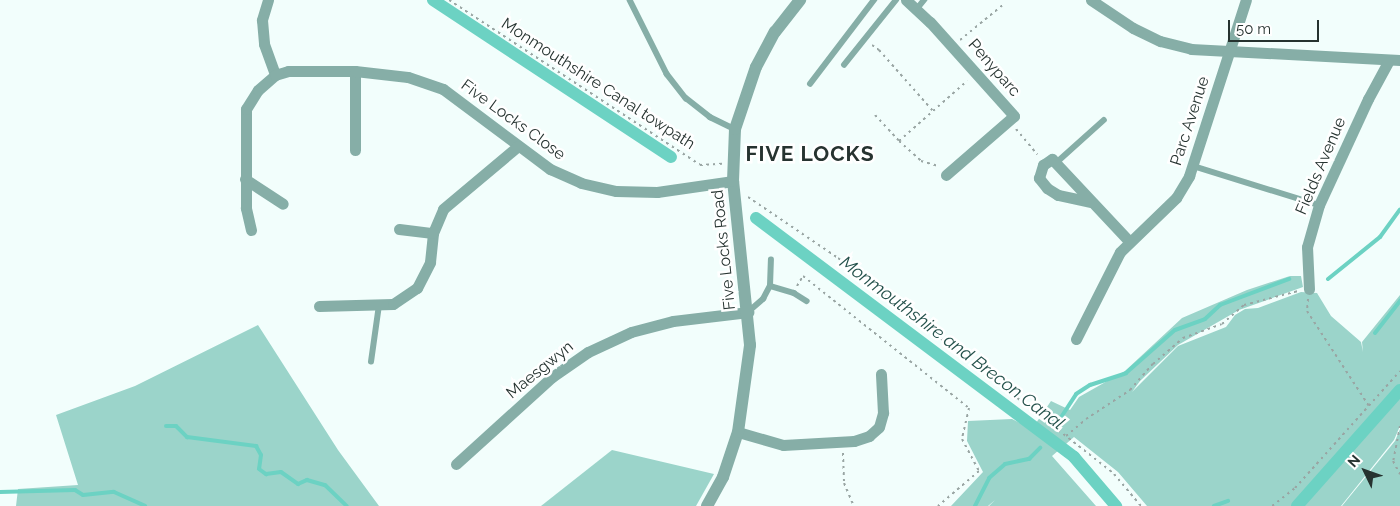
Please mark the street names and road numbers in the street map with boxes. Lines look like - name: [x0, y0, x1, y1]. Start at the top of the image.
- street label: Monmouthshire Canal towpath: [497, 14, 699, 154]
- street label: Penyparc: [964, 35, 1024, 101]
- street label: Parc Avenue: [1167, 74, 1213, 168]
- street label: Five Locks Close: [457, 76, 569, 164]
- street label: Fields Avenue: [1292, 114, 1350, 218]
- street label: Five Locks Road: [708, 189, 740, 311]
- street label: Maesgwyn: [503, 337, 577, 403]

